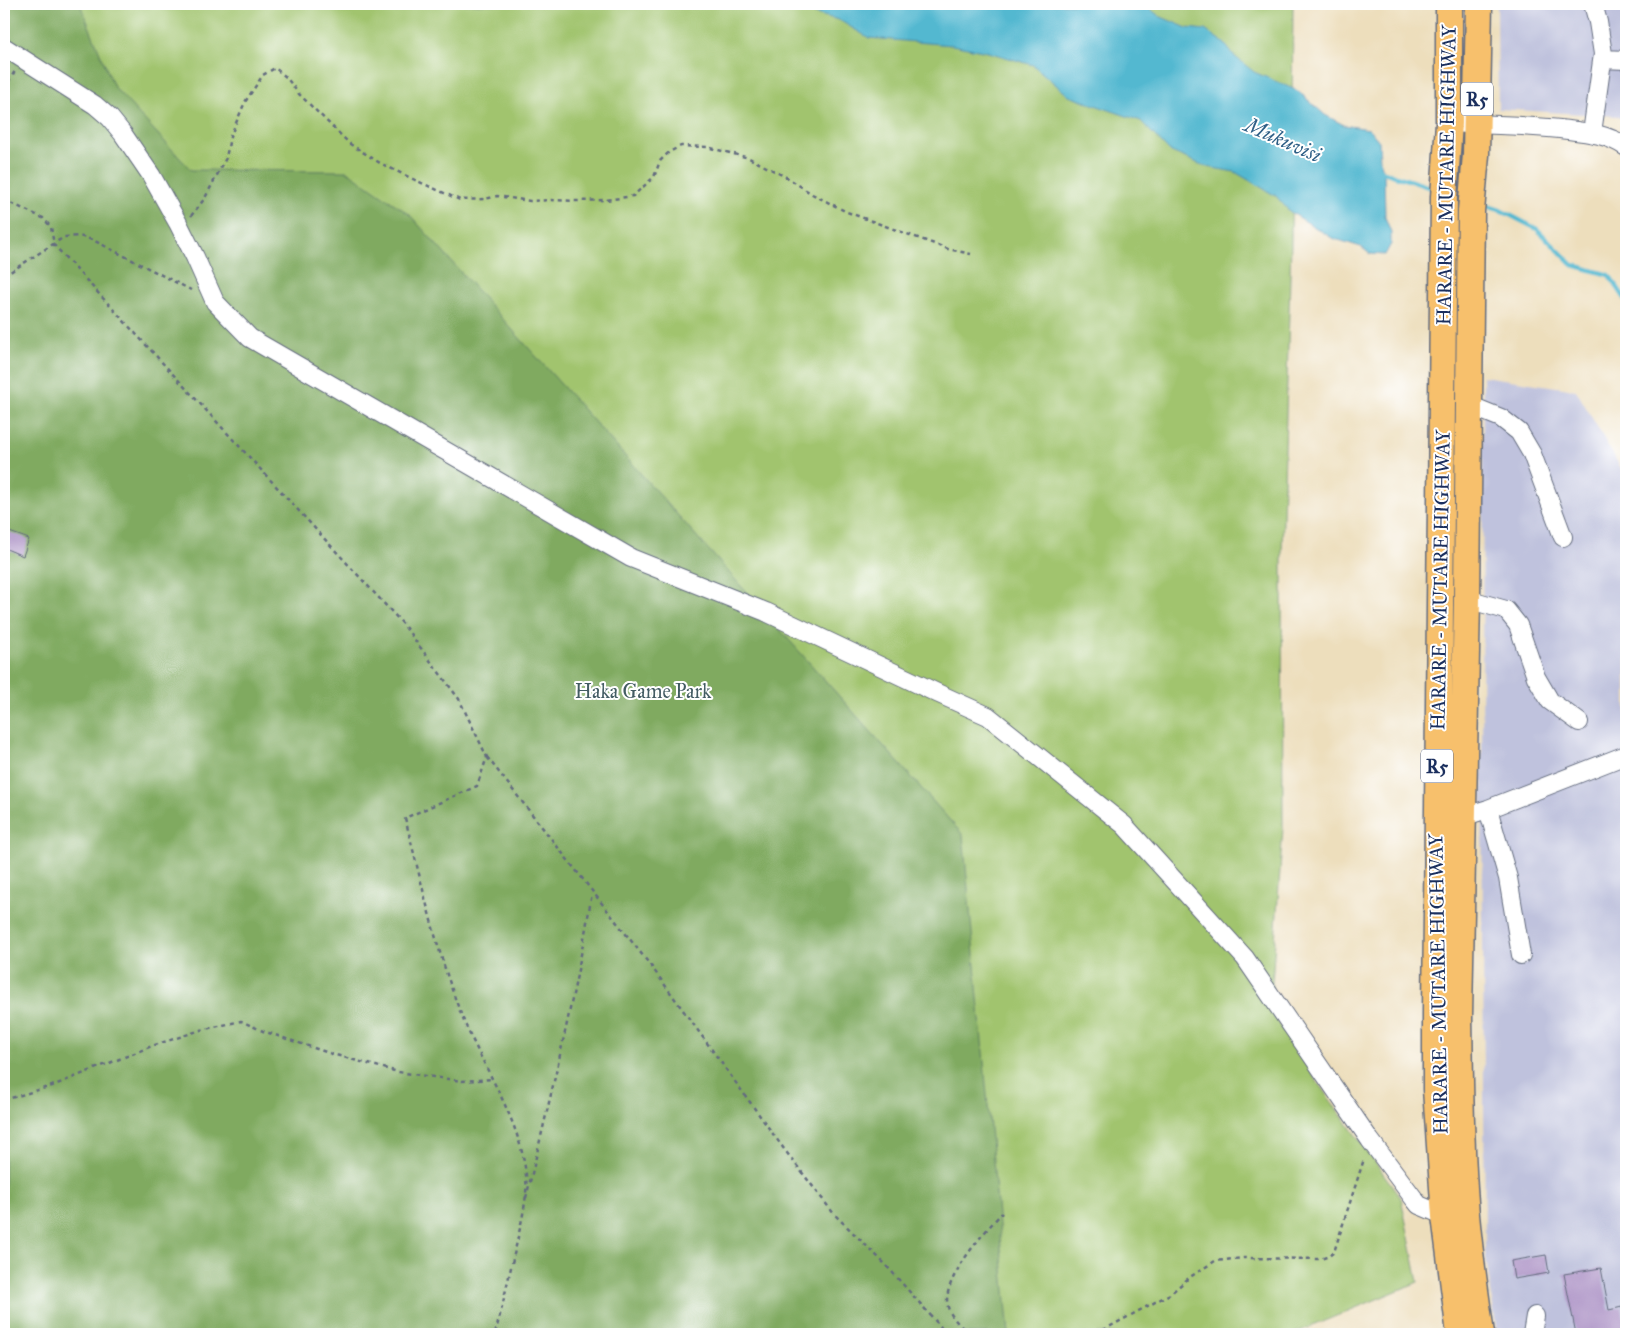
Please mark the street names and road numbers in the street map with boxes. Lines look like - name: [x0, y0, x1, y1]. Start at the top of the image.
- street label: HARARE - MUTARE HIGHWAY: [1431, 23, 1461, 326]
- road number: R5: [1461, 82, 1493, 116]
- street label: HARARE - MUTARE HIGHWAY: [1425, 428, 1455, 731]
- road number: R5: [1421, 749, 1453, 782]
- street label: HARARE - MUTARE HIGHWAY: [1423, 832, 1453, 1135]

